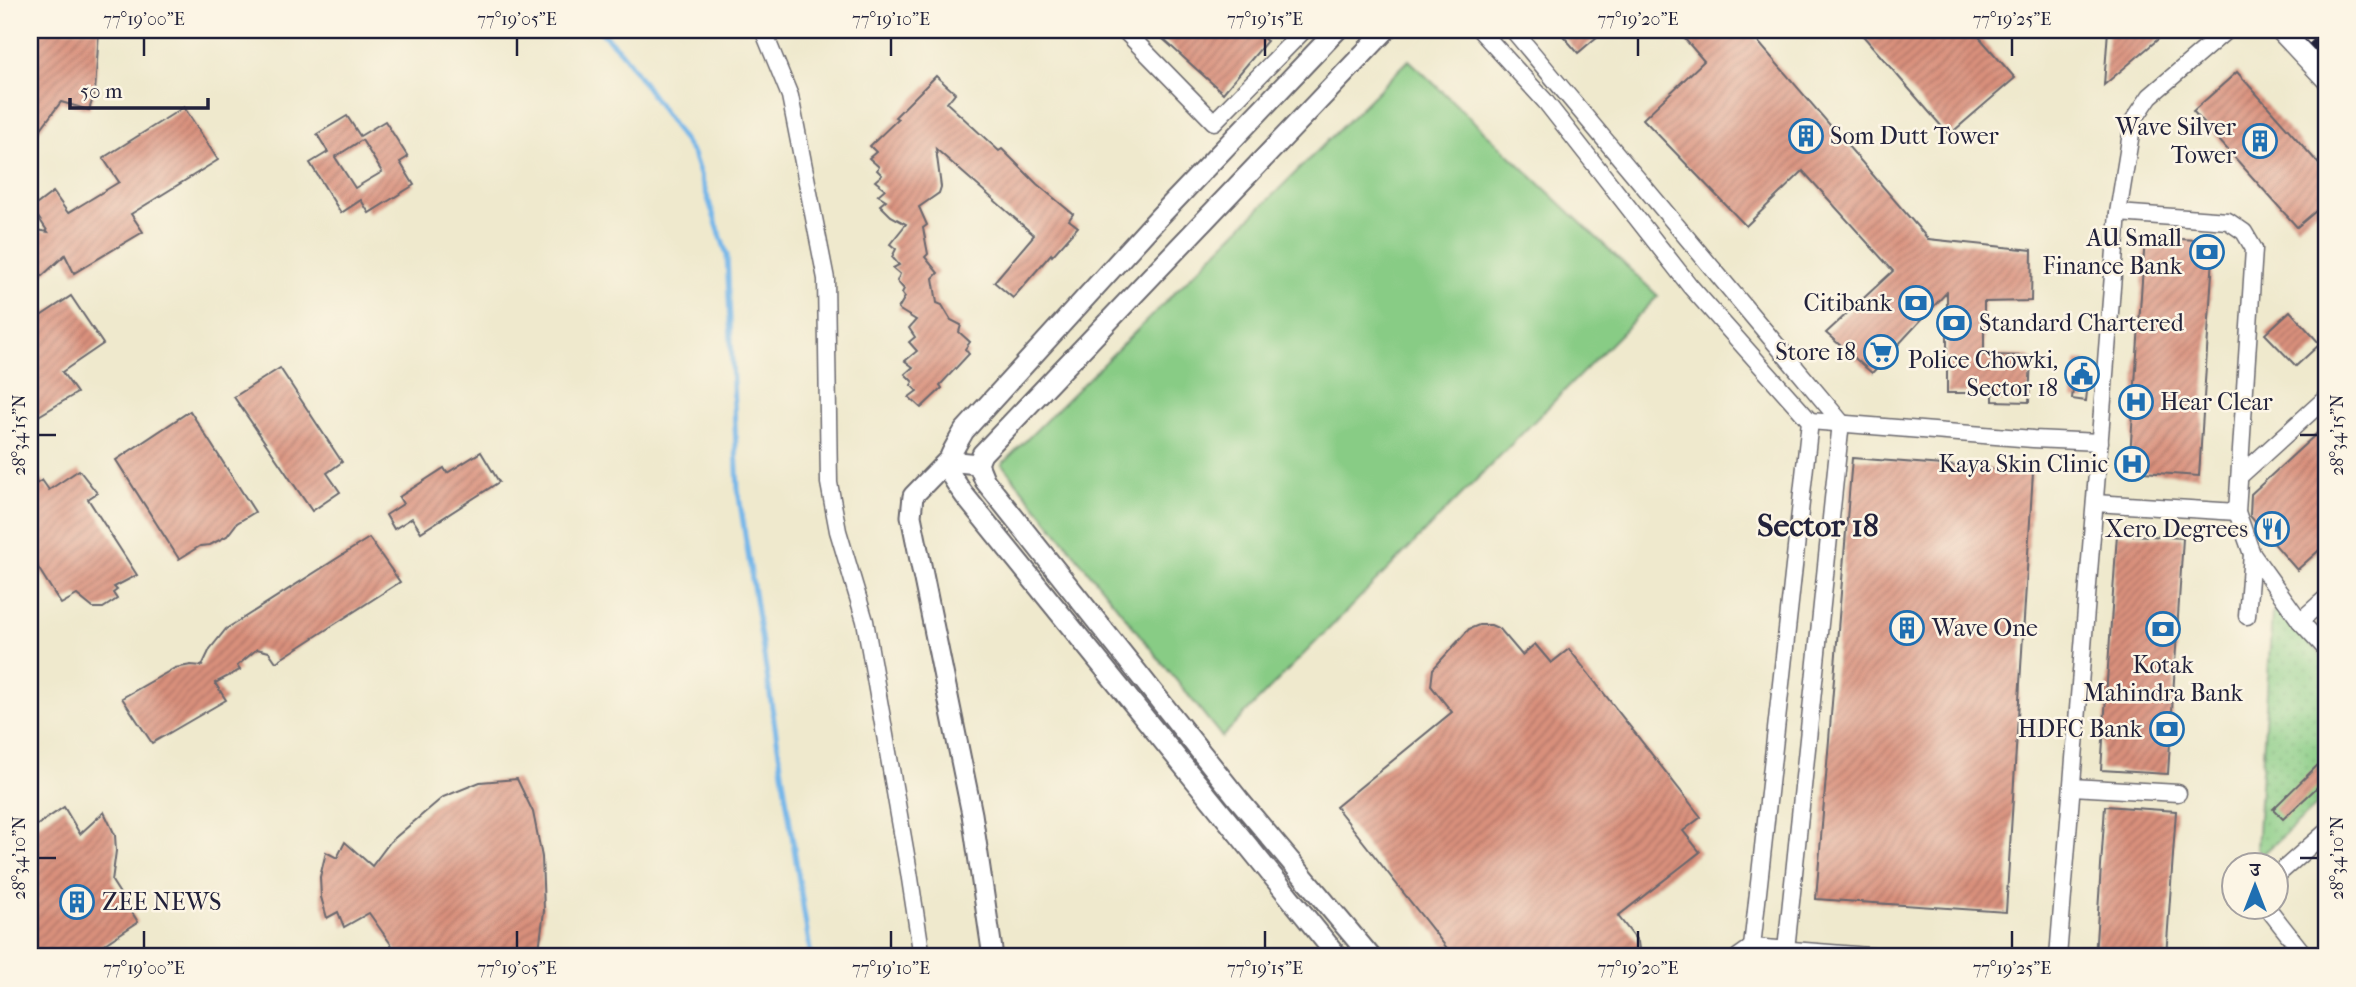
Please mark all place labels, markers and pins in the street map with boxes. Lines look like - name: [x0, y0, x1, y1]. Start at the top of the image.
- place label: Wave Silver Tower: [2115, 113, 2237, 169]
- building icon: Som Dutt Tower: [1787, 117, 1825, 155]
- place label: Som Dutt Tower: [1830, 122, 2000, 150]
- building icon: Wave Silver Tower: [2241, 122, 2279, 160]
- place label: AU Small Finance Bank: [2043, 224, 2183, 280]
- bank icon: AU Small Finance Bank: [2188, 233, 2226, 271]
- bank icon: Citibank: [1897, 284, 1935, 322]
- place label: Citibank: [1804, 289, 1893, 317]
- bank icon: Standard Chartered: [1935, 304, 1973, 342]
- place label: Standard Chartered: [1979, 309, 2185, 337]
- supermarket icon: Store 18: [1862, 333, 1900, 371]
- place label: Store 18: [1775, 338, 1856, 366]
- place label: Police Chowki, Sector 18: [1908, 346, 2058, 402]
- public building icon: Police Chowki, Sector 18: [2063, 355, 2101, 393]
- hospital icon: Hear Clear: [2117, 383, 2155, 421]
- place label: Hear Clear: [2160, 388, 2274, 416]
- hospital icon: Kaya Skin Clinic: [2113, 445, 2151, 483]
- place label: Kaya Skin Clinic: [1939, 450, 2108, 478]
- restaurant icon: Xero Degrees: [2253, 510, 2291, 548]
- place label: Xero Degrees: [2105, 515, 2248, 543]
- building icon: Wave One: [1888, 609, 1926, 647]
- bank icon: Kotak Mahindra Bank: [2144, 610, 2182, 648]
- place label: Wave One: [1931, 614, 2038, 642]
- place label: Kotak Mahindra Bank: [2083, 651, 2244, 707]
- bank icon: HDFC Bank: [2148, 710, 2186, 748]
- place label: HDFC Bank: [2018, 715, 2143, 743]
- building icon: ZEE NEWS: [58, 883, 96, 921]
- place label: ZEE NEWS: [102, 888, 221, 916]

